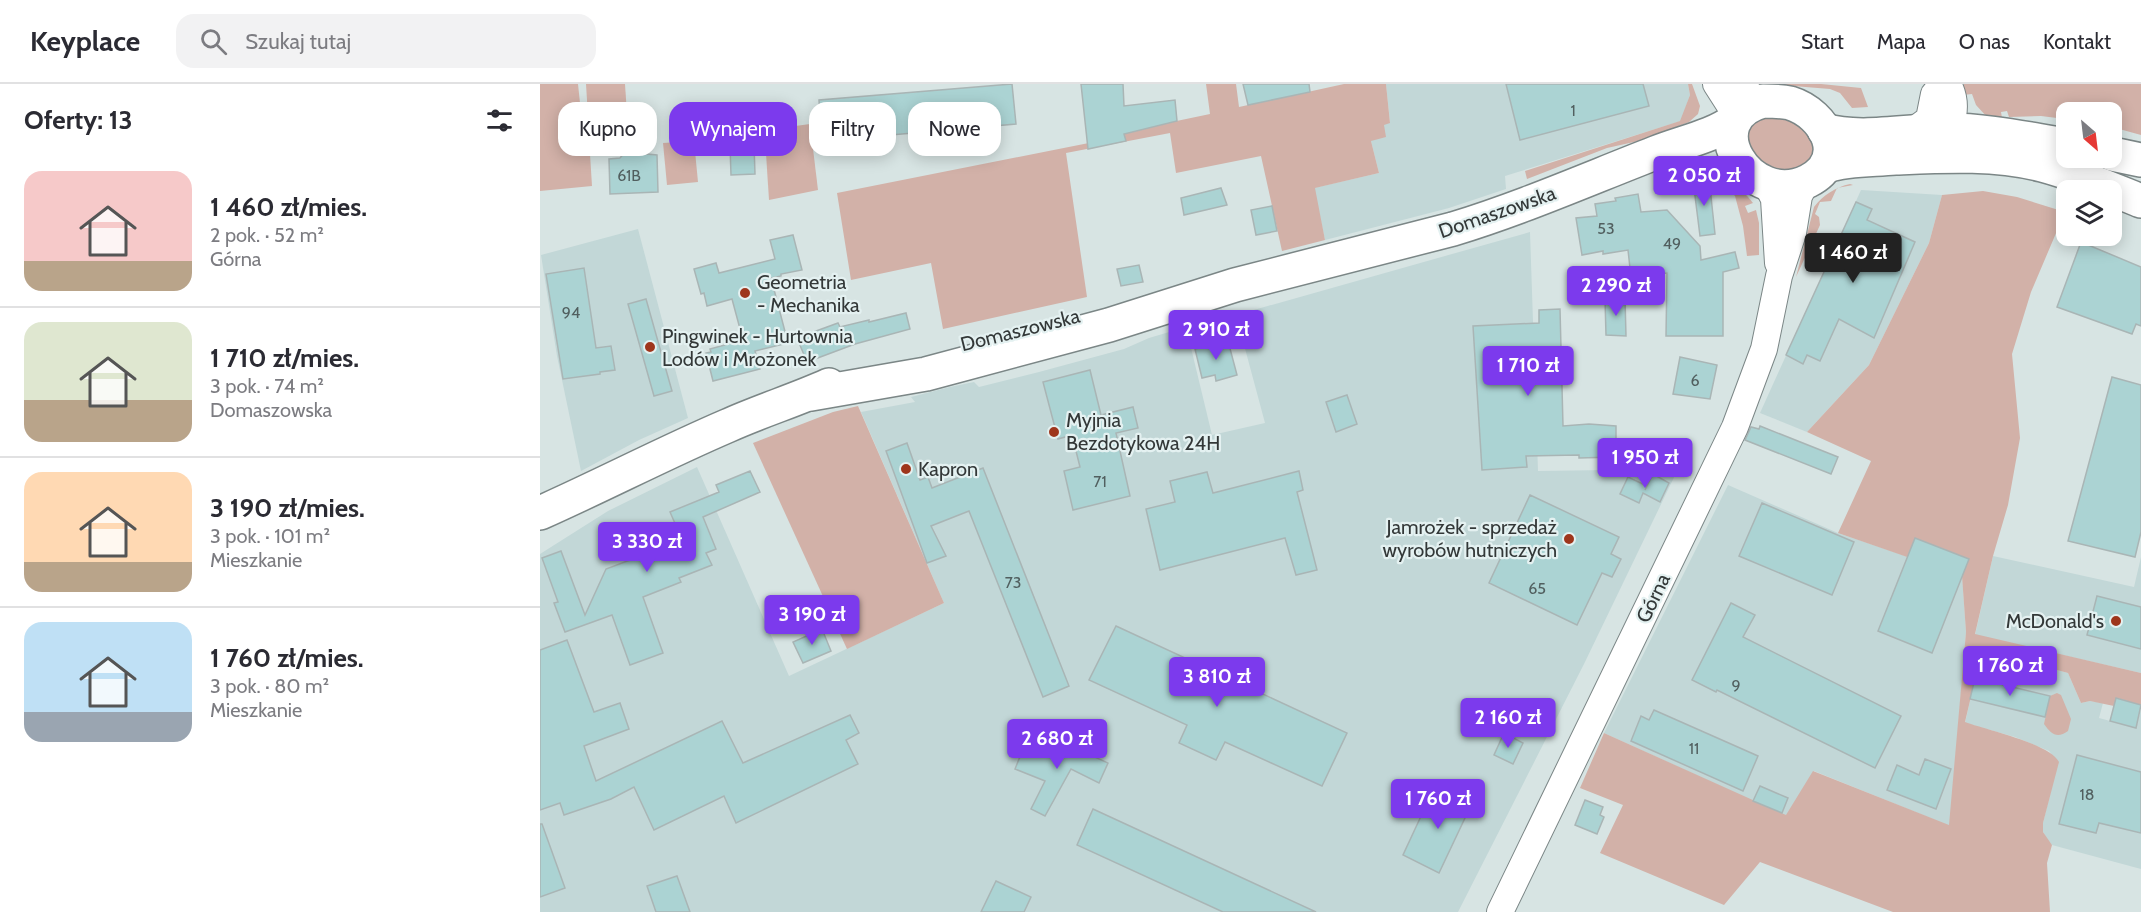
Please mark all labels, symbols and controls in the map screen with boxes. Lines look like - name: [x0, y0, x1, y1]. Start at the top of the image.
- search box: [176, 14, 596, 68]
- text: Keyplace: [30, 24, 140, 58]
- icon: search: [197, 25, 230, 58]
- text: Szukaj tutaj: [245, 28, 351, 55]
- text: Start: [1801, 29, 1844, 54]
- text: Mapa: [1877, 29, 1926, 54]
- text: O nas: [1959, 29, 2010, 54]
- text: Kontakt: [2043, 29, 2111, 54]
- house number: 1: [1570, 101, 1576, 120]
- chip: Kupno: [558, 102, 657, 156]
- chip: Wynajem: [669, 102, 797, 156]
- chip: Filtry: [809, 102, 896, 156]
- chip: Nowe: [908, 102, 1001, 156]
- north arrow: [2056, 102, 2122, 168]
- map controls: [2056, 102, 2122, 246]
- text: Oferty: 13: [24, 104, 132, 136]
- icon: filters: [483, 104, 516, 137]
- pin: 2 050 zł: [1642, 156, 1766, 207]
- text: 2 050 zł: [1667, 163, 1741, 187]
- house number: 61B: [617, 166, 641, 185]
- button: layers: [2056, 180, 2122, 246]
- street label: Domaszowska: [1435, 181, 1559, 243]
- text: 1 460 zł/mies.: [210, 191, 367, 223]
- icon: home: [72, 195, 144, 267]
- house number: 53: [1597, 219, 1615, 238]
- text: 2 pok. · 52 m²: [210, 223, 324, 247]
- pin: 1 460 zł: [1791, 233, 1915, 284]
- house number: 49: [1663, 234, 1681, 253]
- text: 1 460 zł: [1819, 240, 1887, 264]
- text: Górna: [210, 247, 261, 271]
- pin: 2 290 zł: [1554, 266, 1678, 317]
- place label: Geometria - Mechanika: [757, 270, 860, 317]
- text: 2 290 zł: [1581, 273, 1651, 297]
- marker: Geometria - Mechanika: [738, 286, 752, 300]
- house number: 94: [562, 303, 580, 322]
- street label: Domaszowska: [958, 303, 1083, 356]
- pin: 2 910 zł: [1154, 310, 1278, 361]
- text: 2 910 zł: [1183, 317, 1249, 341]
- place label: Pingwinek - Hurtownia Lodów i Mrożonek: [662, 324, 853, 371]
- marker: Pingwinek - Hurtownia Lodów i Mrożonek: [643, 340, 657, 354]
- text: 1 710 zł/mies.: [210, 342, 359, 374]
- icon: home: [72, 346, 144, 418]
- pin: 1 710 zł: [1466, 346, 1590, 397]
- text: 1 710 zł: [1497, 353, 1559, 377]
- house number: 6: [1690, 371, 1700, 390]
- text: 3 pok. · 74 m²: [210, 374, 324, 398]
- text: Domaszowska: [210, 398, 332, 422]
- place label: Myjnia Bezdotykowa 24H: [1066, 408, 1220, 455]
- marker: Myjnia Bezdotykowa 24H: [1047, 425, 1061, 439]
- pin: 1 950 zł: [1583, 438, 1707, 489]
- text: 1 950 zł: [1611, 445, 1679, 469]
- place label: Kapron: [918, 457, 978, 481]
- marker: Kapron: [899, 462, 913, 476]
- house number: 71: [1093, 472, 1107, 491]
- text: 3 190 zł/mies.: [210, 492, 365, 524]
- icon: home: [72, 496, 144, 568]
- place label: Jamrożek - sprzedaż wyrobów hutniczych: [1383, 515, 1557, 562]
- pin: 3 330 zł: [585, 522, 709, 573]
- text: 3 pok. · 101 m²: [210, 524, 330, 548]
- text: 3 330 zł: [612, 529, 682, 553]
- marker: Jamrożek - sprzedaż wyrobów hutniczych: [1562, 532, 1576, 546]
- text: Mieszkanie: [210, 548, 302, 572]
- street label: Górna: [1631, 569, 1675, 626]
- house number: 73: [1005, 573, 1021, 592]
- house number: 65: [1528, 579, 1546, 598]
- pin: 3 190 zł: [750, 595, 874, 646]
- text: 3 190 zł: [778, 602, 846, 626]
- place label: McDonald's: [2006, 609, 2104, 633]
- marker: McDonald's: [2109, 614, 2123, 628]
- text: 1 760 zł/mies.: [210, 642, 364, 674]
- icon: home: [72, 646, 144, 718]
- pin: 1 760 zł: [1948, 646, 2072, 697]
- text: 1 760 zł: [1977, 653, 2043, 677]
- pin: 3 810 zł: [1155, 657, 1279, 708]
- text: 3 810 zł: [1183, 664, 1251, 688]
- text: 3 pok. · 80 m²: [210, 674, 329, 698]
- house number: 9: [1731, 676, 1741, 695]
- text: Mieszkanie: [210, 698, 302, 722]
- pin: 2 160 zł: [1446, 698, 1570, 749]
- text: 2 160 zł: [1475, 705, 1541, 729]
- pin: 2 680 zł: [995, 719, 1119, 770]
- text: 2 680 zł: [1021, 726, 1093, 750]
- house number: 11: [1689, 739, 1699, 758]
- pin: 1 760 zł: [1376, 779, 1500, 830]
- house number: 18: [2080, 785, 2094, 804]
- text: 1 760 zł: [1405, 786, 1471, 810]

